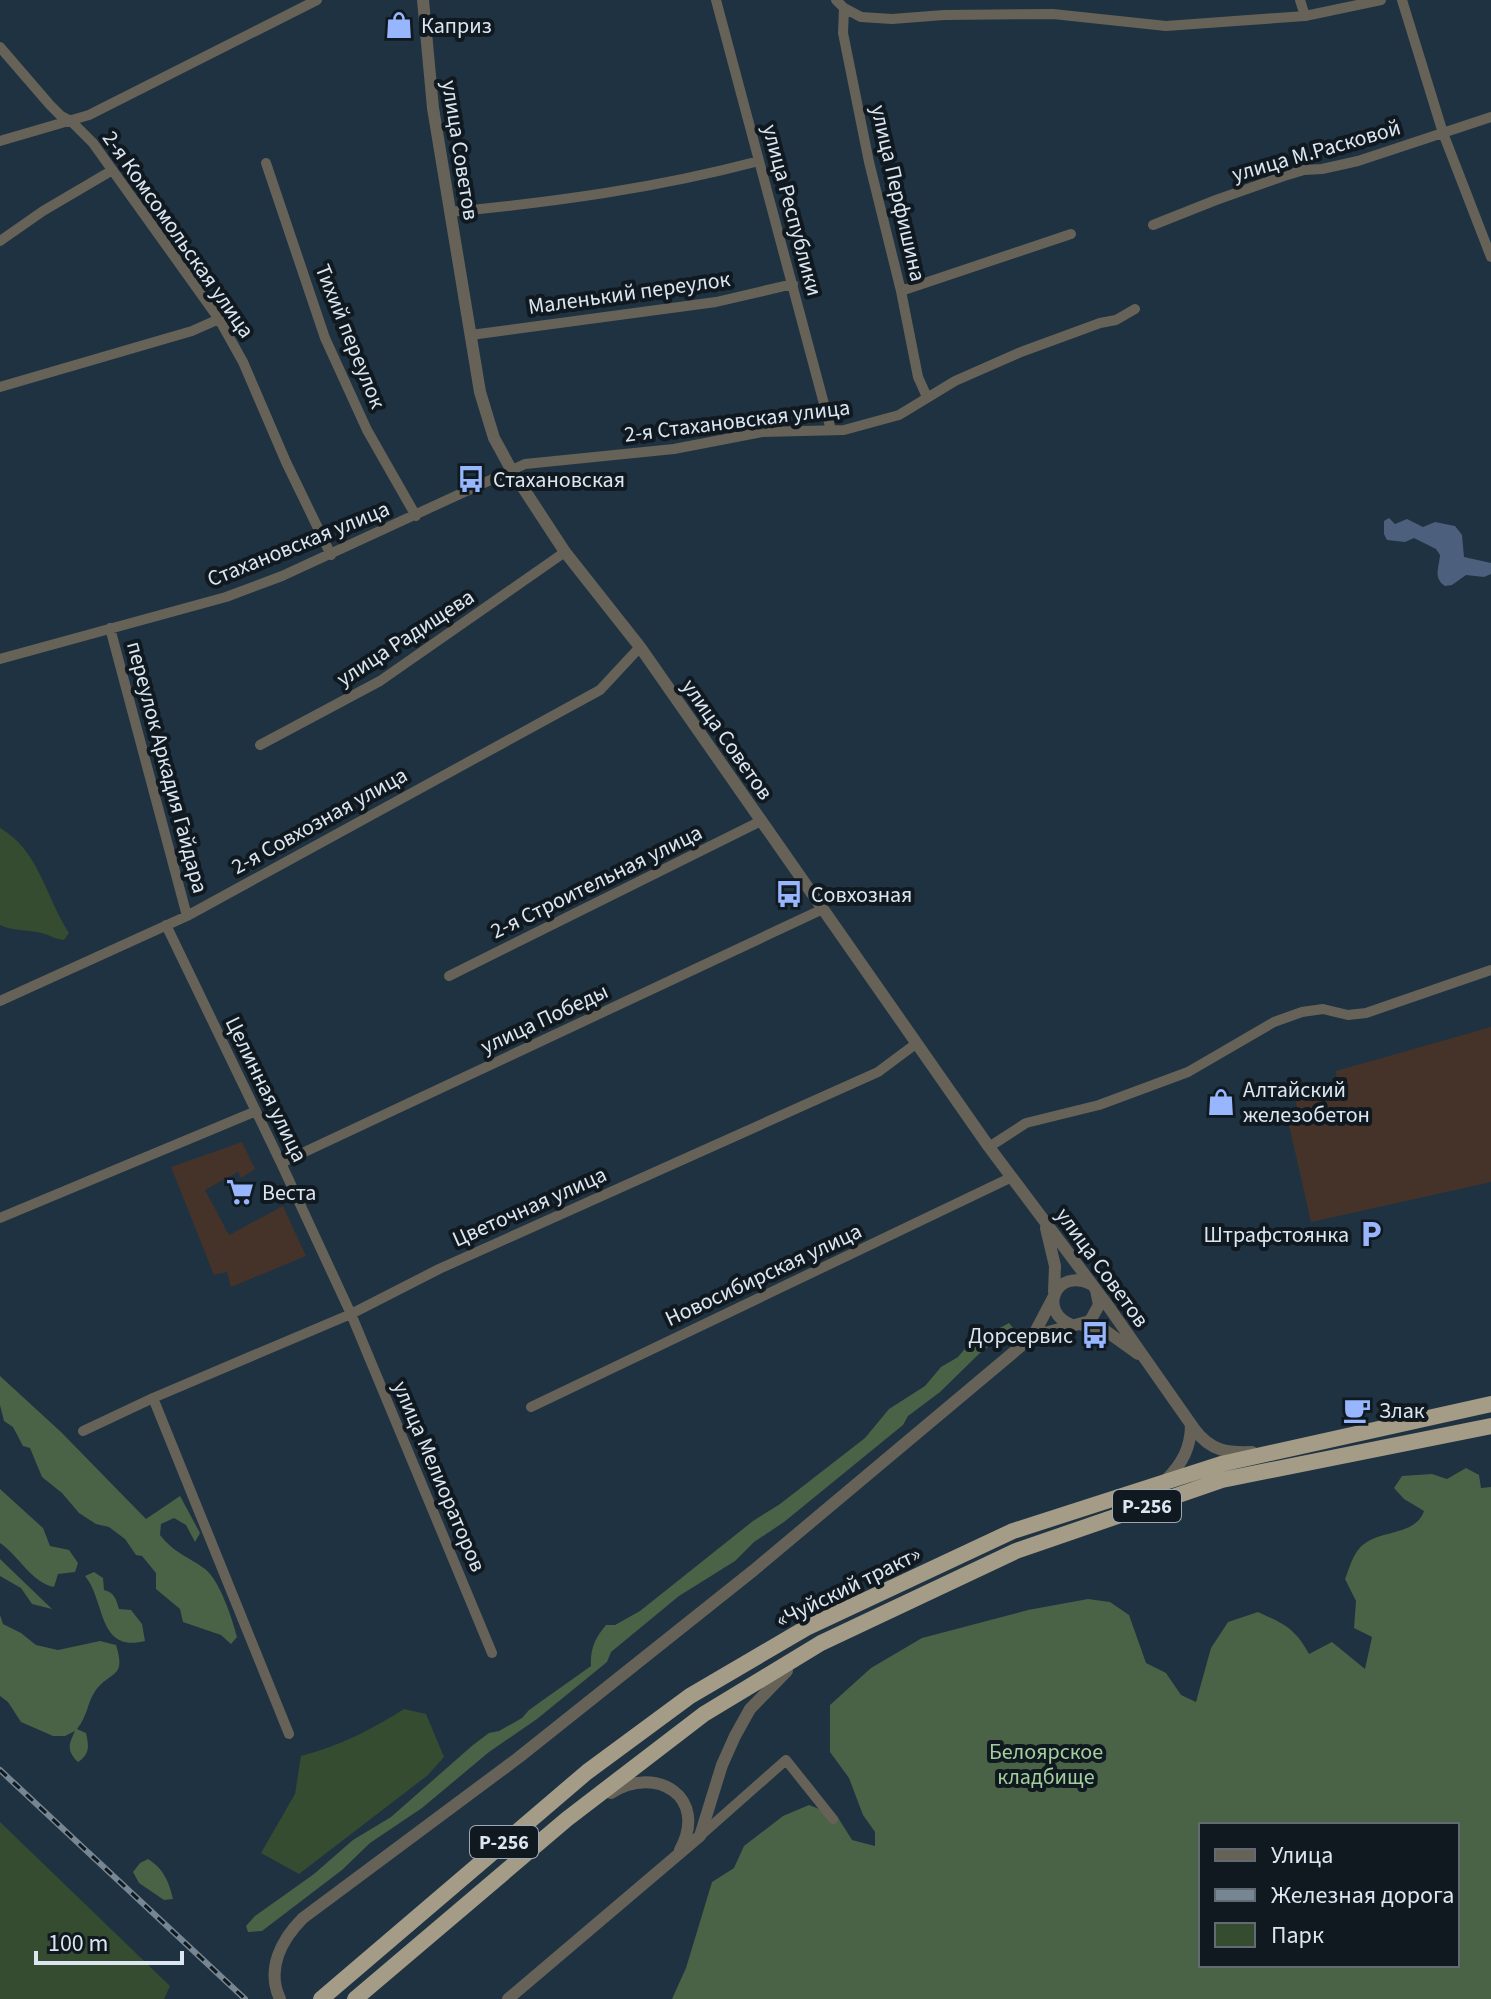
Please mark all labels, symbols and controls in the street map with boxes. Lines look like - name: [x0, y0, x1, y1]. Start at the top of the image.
- shop icon: Каприз: [384, 10, 414, 40]
- place label: Каприз: [421, 10, 492, 42]
- street label: улица Советов: [433, 78, 487, 222]
- street label: улица Перфишина: [862, 102, 934, 285]
- street label: улица М.Расковой: [1228, 112, 1404, 190]
- street label: улица Республики: [754, 121, 830, 300]
- street label: 2-я Комсомольская улица: [94, 124, 262, 345]
- street label: Тихий переулок: [307, 259, 394, 413]
- street label: Маленький переулок: [526, 263, 732, 323]
- street label: 2-я Стахановская улица: [622, 391, 852, 451]
- bus stop icon: Стахановская: [456, 464, 486, 494]
- place label: Стахановская: [493, 464, 625, 496]
- street label: Стахановская улица: [202, 493, 394, 595]
- street label: улица Радищева: [330, 581, 481, 694]
- street label: переулок Аркадия Гайдара: [118, 638, 216, 897]
- street label: улица Советов: [674, 673, 781, 807]
- street label: 2-я Совхозная улица: [226, 759, 413, 883]
- street label: 2-я Строительная улица: [485, 817, 708, 947]
- bus stop icon: Совхозная: [774, 879, 804, 909]
- place label: Совхозная: [811, 879, 912, 911]
- street label: улица Победы: [475, 975, 614, 1062]
- street label: Целинная улица: [217, 1011, 315, 1168]
- place label: Алтайский железобетон: [1243, 1074, 1370, 1131]
- shop icon: Алтайский железобетон: [1206, 1087, 1236, 1117]
- street label: Цветочная улица: [447, 1159, 612, 1255]
- supermarket icon: Веста: [225, 1177, 255, 1207]
- place label: Веста: [262, 1177, 316, 1209]
- street label: улица Советов: [1048, 1201, 1157, 1334]
- street label: Новосибирская улица: [660, 1215, 867, 1335]
- place label: Штрафстоянка: [1204, 1219, 1349, 1251]
- parking icon: Штрафстоянка: [1356, 1219, 1386, 1249]
- place label: Дорсервис: [968, 1320, 1073, 1352]
- bus stop icon: Дорсервис: [1080, 1320, 1110, 1350]
- street label: улица Мелиораторов: [384, 1376, 494, 1577]
- cafe icon: Злак: [1342, 1395, 1372, 1425]
- place label: Злак: [1379, 1395, 1425, 1427]
- road number: Р-256: [1113, 1490, 1181, 1522]
- street label: «Чуйский тракт»: [770, 1538, 926, 1636]
- park label: Белоярское кладбище: [989, 1736, 1103, 1793]
- legend: [1199, 1823, 1459, 1967]
- road number: Р-256: [470, 1826, 538, 1858]
- text: Улица: [1271, 1838, 1333, 1873]
- text: Железная дорога: [1271, 1878, 1454, 1913]
- scale bar: [36, 1915, 182, 1965]
- text: Парк: [1271, 1918, 1324, 1953]
- text: 100 m: [48, 1926, 108, 1961]

